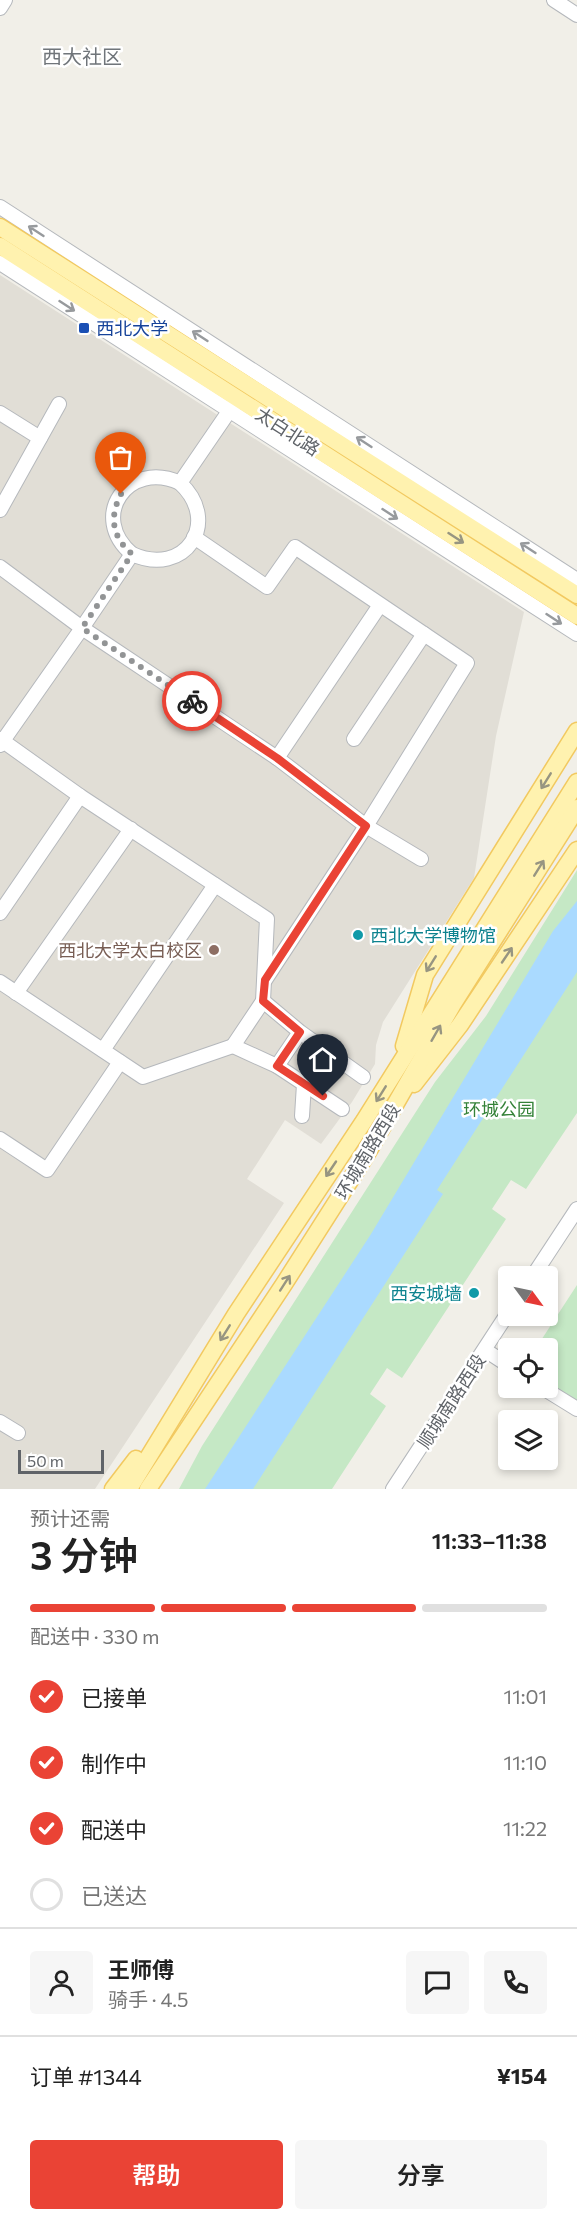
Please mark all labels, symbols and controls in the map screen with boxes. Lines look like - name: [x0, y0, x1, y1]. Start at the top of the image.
- district label: 西大社区: [42, 44, 122, 68]
- one-way arrow: [28, 224, 45, 237]
- one-way arrow: [58, 301, 75, 313]
- place label: 西北大学: [96, 317, 168, 339]
- marker: 西北大学: [77, 321, 91, 335]
- one-way arrow: [192, 330, 209, 342]
- street label: 太白北路: [252, 402, 324, 460]
- pin: [95, 432, 146, 494]
- one-way arrow: [356, 436, 373, 448]
- icon: bag: [104, 441, 137, 474]
- one-way arrow: [381, 508, 398, 520]
- one-way arrow: [447, 532, 464, 545]
- one-way arrow: [520, 542, 537, 554]
- one-way arrow: [545, 614, 562, 626]
- courier: [162, 671, 222, 731]
- icon: bike: [176, 685, 209, 718]
- one-way arrow: [540, 772, 552, 789]
- one-way arrow: [533, 860, 545, 877]
- place label: 西北大学博物馆: [370, 924, 496, 946]
- marker: 西北大学博物馆: [351, 928, 365, 942]
- place label: 西北大学太白校区: [58, 939, 202, 961]
- marker: 西北大学太白校区: [207, 943, 221, 957]
- one-way arrow: [501, 947, 513, 964]
- one-way arrow: [425, 955, 437, 972]
- one-way arrow: [430, 1025, 442, 1042]
- pin: [297, 1034, 348, 1096]
- icon: home: [306, 1043, 339, 1076]
- one-way arrow: [374, 1085, 386, 1102]
- park label: 环城公园: [463, 1098, 535, 1120]
- street label: 环城南路西段: [330, 1099, 404, 1203]
- one-way arrow: [325, 1160, 337, 1177]
- north arrow: [498, 1266, 558, 1326]
- map controls: [498, 1266, 558, 1470]
- one-way arrow: [279, 1275, 291, 1292]
- place label: 西安城墙: [390, 1282, 462, 1304]
- marker: 西安城墙: [467, 1286, 481, 1300]
- one-way arrow: [218, 1324, 230, 1341]
- button: locate: [498, 1338, 558, 1398]
- street label: 顺城南路西段: [412, 1350, 490, 1452]
- button: layers: [498, 1410, 558, 1470]
- scale bar: [18, 1447, 104, 1474]
- text: 50 m: [27, 1451, 64, 1470]
- text: 预计还需: [30, 1506, 110, 1530]
- text: 11:33–11:38: [432, 1527, 547, 1554]
- text: 3 分钟: [30, 1530, 138, 1578]
- text: 配送中 · 330 m: [30, 1624, 159, 1648]
- icon: check: [30, 1680, 63, 1713]
- text: 已接单: [81, 1684, 147, 1711]
- text: 11:01: [504, 1684, 547, 1708]
- icon: check: [30, 1746, 63, 1779]
- text: 制作中: [81, 1750, 147, 1777]
- text: 11:10: [504, 1750, 547, 1774]
- icon: check: [30, 1812, 63, 1845]
- text: 配送中: [81, 1816, 147, 1843]
- text: 11:22: [503, 1816, 547, 1840]
- text: 已送达: [81, 1882, 147, 1909]
- button: person: [30, 1951, 93, 2014]
- button: chat: [406, 1951, 469, 2014]
- button: phone: [484, 1951, 547, 2014]
- text: 王师傅: [108, 1956, 174, 1983]
- text: 骑手 · 4.5: [108, 1987, 188, 2011]
- text: ¥154: [497, 2062, 547, 2089]
- text: 订单 #1344: [30, 2063, 142, 2090]
- button: 帮助: [30, 2140, 283, 2209]
- button: 分享: [295, 2140, 547, 2209]

